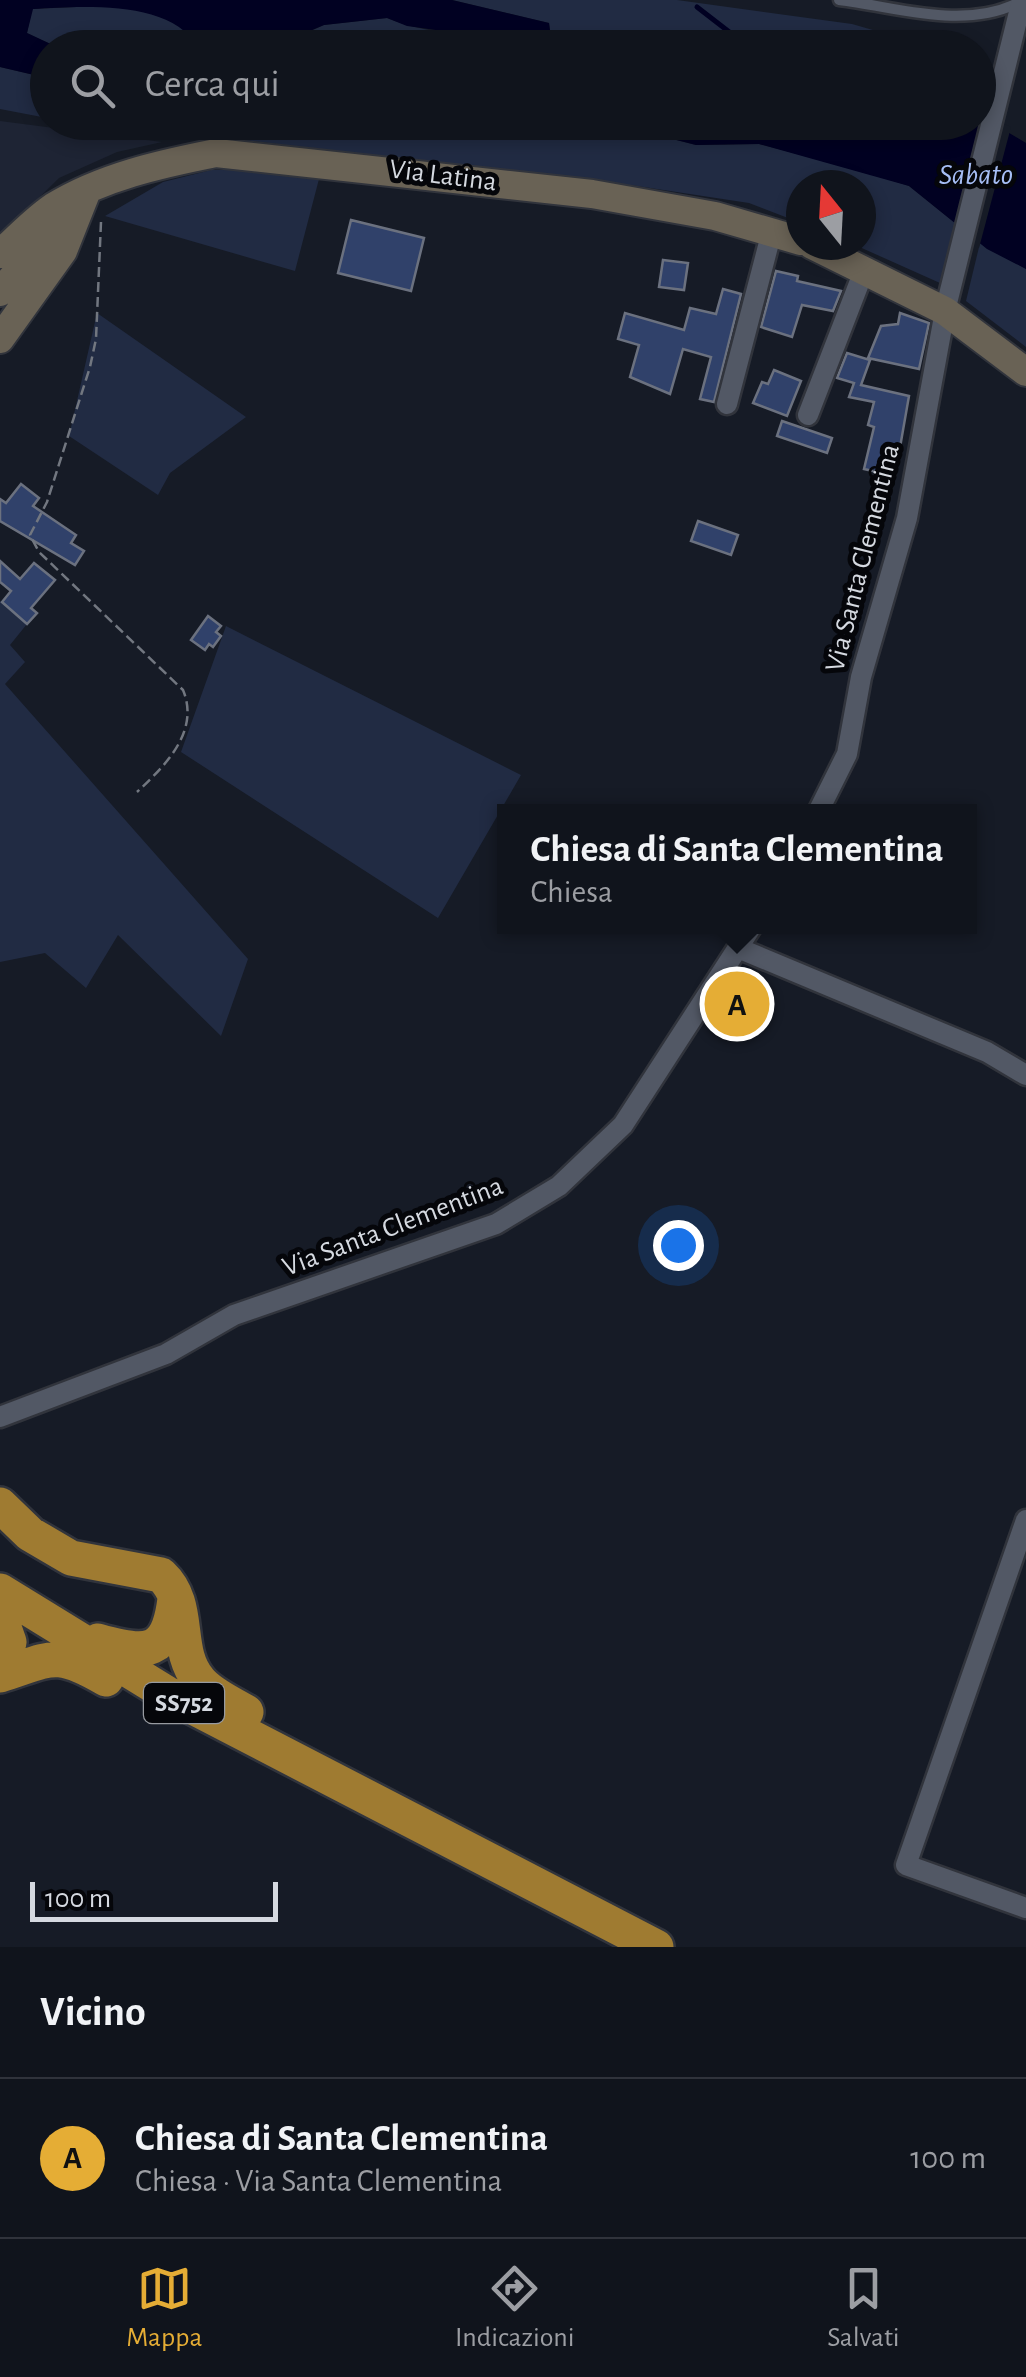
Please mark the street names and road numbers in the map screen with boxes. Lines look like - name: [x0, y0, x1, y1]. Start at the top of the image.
- street label: Via Latina: [388, 156, 498, 196]
- street label: Via Santa Clementina: [821, 441, 905, 675]
- street label: Via Santa Clementina: [279, 1172, 507, 1282]
- road number: SS752: [144, 1683, 224, 1723]

